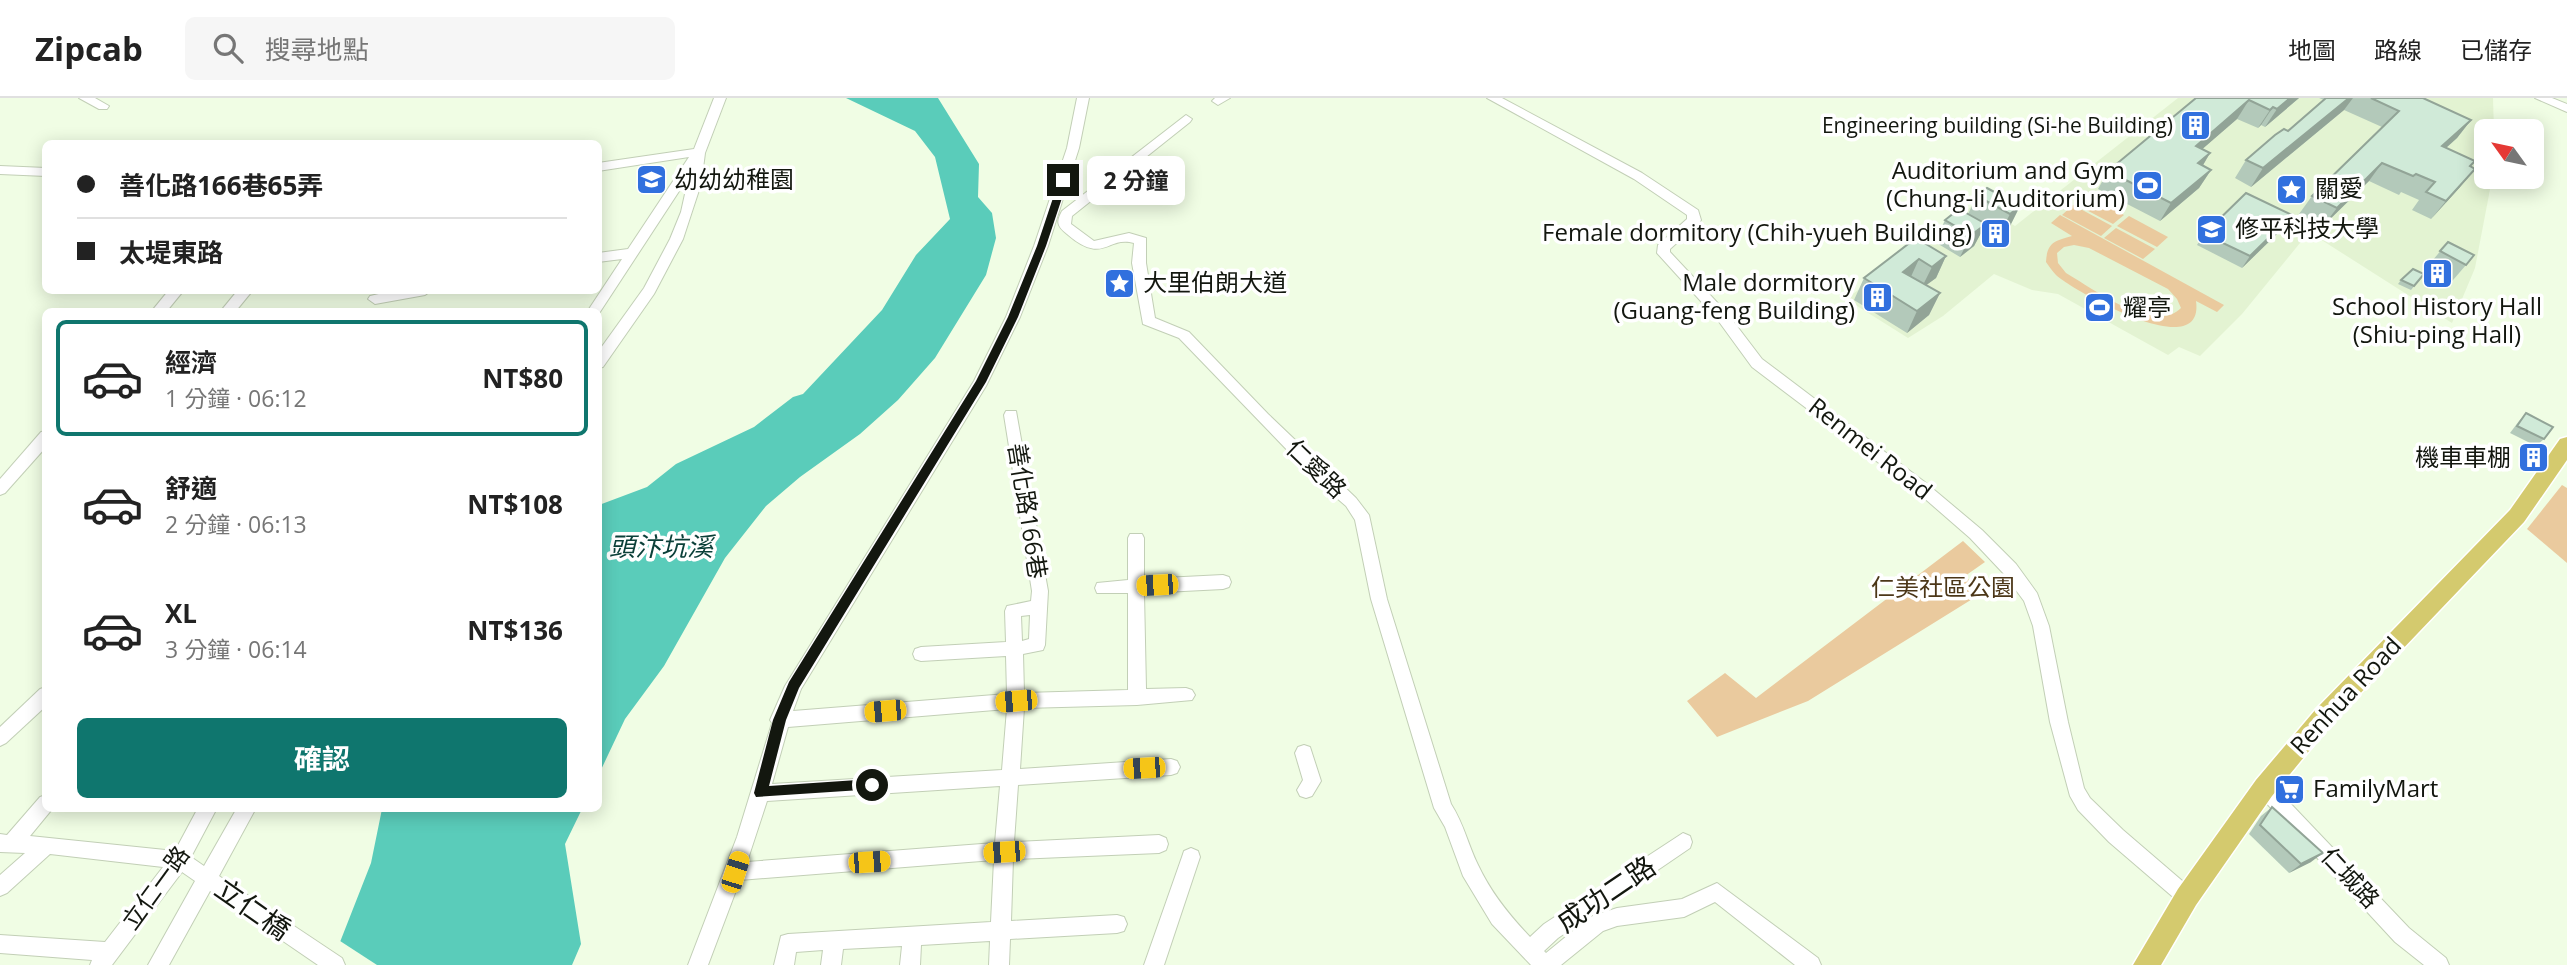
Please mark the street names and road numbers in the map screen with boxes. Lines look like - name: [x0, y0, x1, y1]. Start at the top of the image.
- street label: Renmei Road: [1802, 389, 1939, 506]
- street label: 仁愛路: [1280, 431, 1354, 505]
- street label: 善化路166巷: [1001, 440, 1056, 581]
- street label: Renhua Road: [2282, 629, 2408, 761]
- street label: 立仁一路: [113, 839, 196, 936]
- street label: 仁城路: [2314, 839, 2388, 915]
- street label: 成功二路: [1548, 846, 1662, 940]
- street label: 立仁橋: [208, 869, 299, 948]

